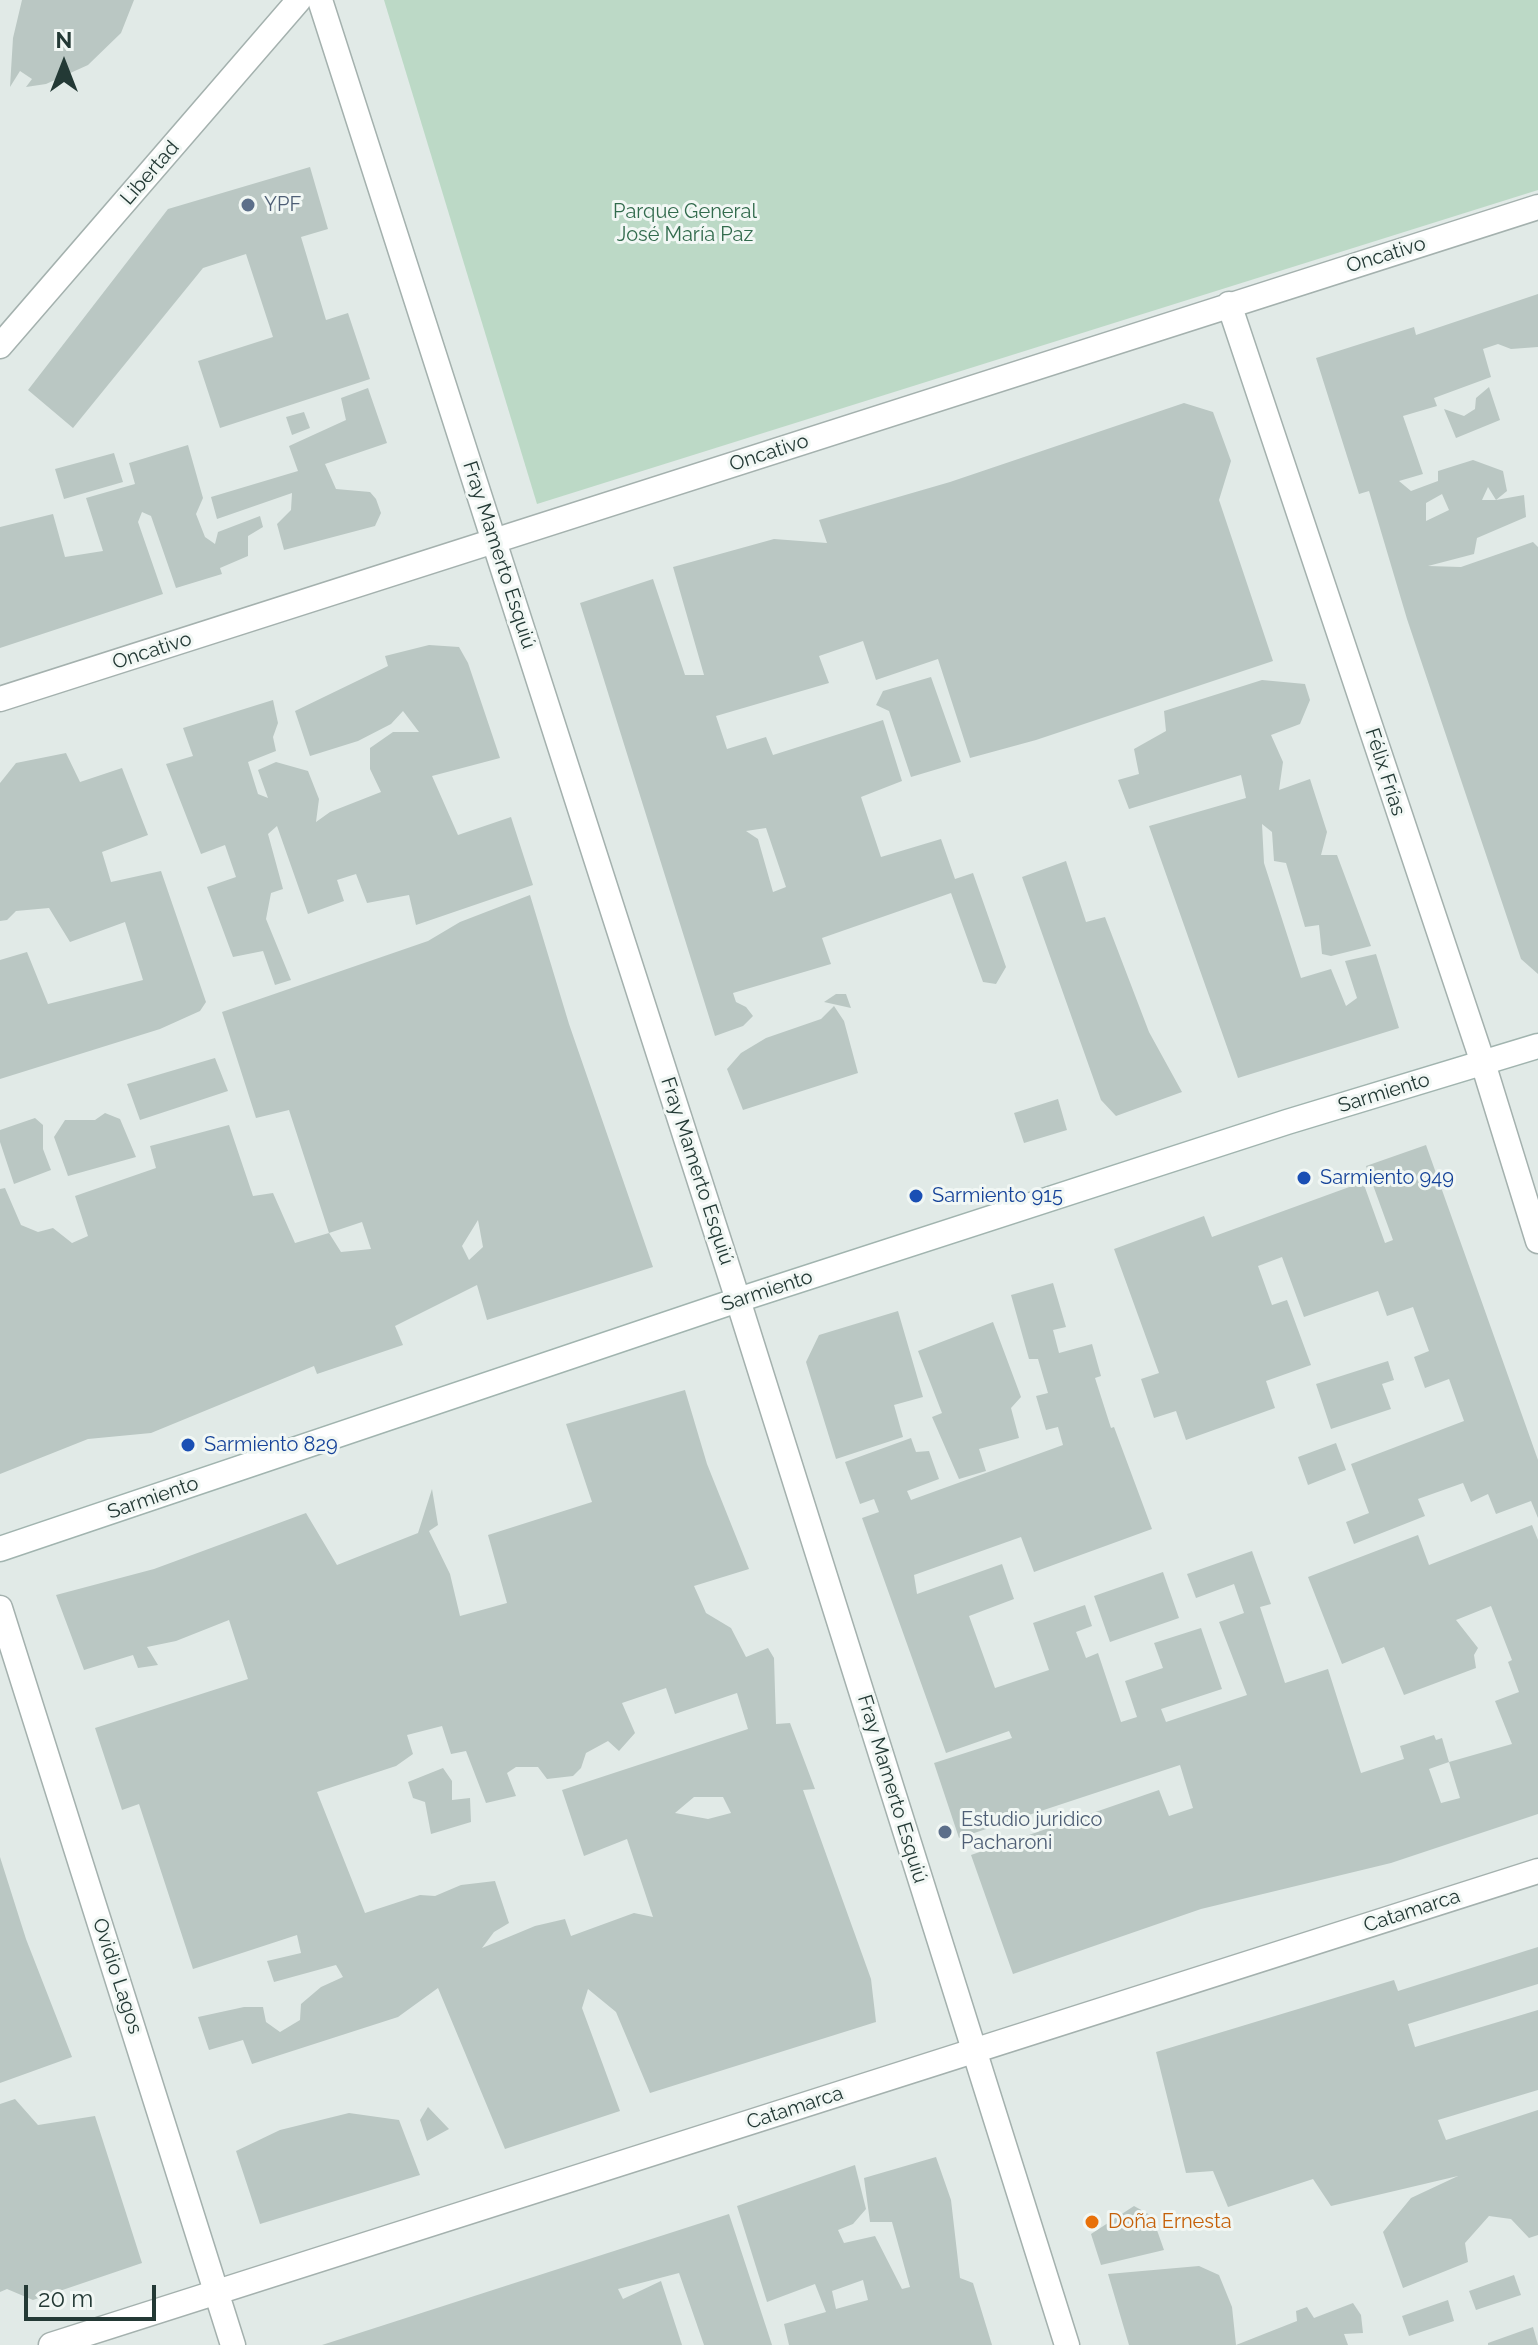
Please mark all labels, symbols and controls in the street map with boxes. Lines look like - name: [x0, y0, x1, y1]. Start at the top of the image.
- north arrow: [24, 24, 104, 104]
- text: N: [56, 27, 72, 53]
- street label: Libertad: [116, 136, 184, 210]
- place label: YPF: [264, 193, 301, 217]
- marker: YPF: [239, 196, 257, 214]
- park label: Parque General José María Paz: [613, 200, 757, 247]
- street label: Oncativo: [1343, 232, 1429, 278]
- street label: Oncativo: [726, 429, 812, 477]
- street label: Fray Mamerto Esquiú: [457, 458, 541, 652]
- street label: Oncativo: [109, 627, 195, 675]
- street label: Félix Frías: [1360, 725, 1410, 819]
- street label: Sarmiento: [1335, 1068, 1433, 1118]
- street label: Fray Mamerto Esquiú: [655, 1074, 739, 1268]
- place label: Sarmiento 949: [1320, 1166, 1454, 1190]
- marker: Sarmiento 949: [1295, 1169, 1313, 1187]
- place label: Sarmiento 915: [932, 1184, 1063, 1208]
- marker: Sarmiento 915: [907, 1187, 925, 1205]
- street label: Sarmiento: [718, 1265, 816, 1317]
- place label: Sarmiento 829: [204, 1433, 338, 1457]
- marker: Sarmiento 829: [179, 1436, 197, 1454]
- street label: Sarmiento: [104, 1471, 202, 1525]
- street label: Fray Mamerto Esquiú: [852, 1692, 932, 1886]
- place label: Estudio juridico Pacharoni: [961, 1808, 1103, 1855]
- marker: Estudio juridico Pacharoni: [936, 1823, 954, 1841]
- street label: Catamarca: [1361, 1884, 1463, 1938]
- street label: Ovidio Lagos: [87, 1915, 147, 2037]
- street label: Catamarca: [744, 2081, 846, 2135]
- place label: Doña Ernesta: [1108, 2210, 1232, 2234]
- marker: Doña Ernesta: [1083, 2213, 1101, 2231]
- scale bar: [28, 2269, 160, 2319]
- text: 20 m: [38, 2284, 93, 2313]

